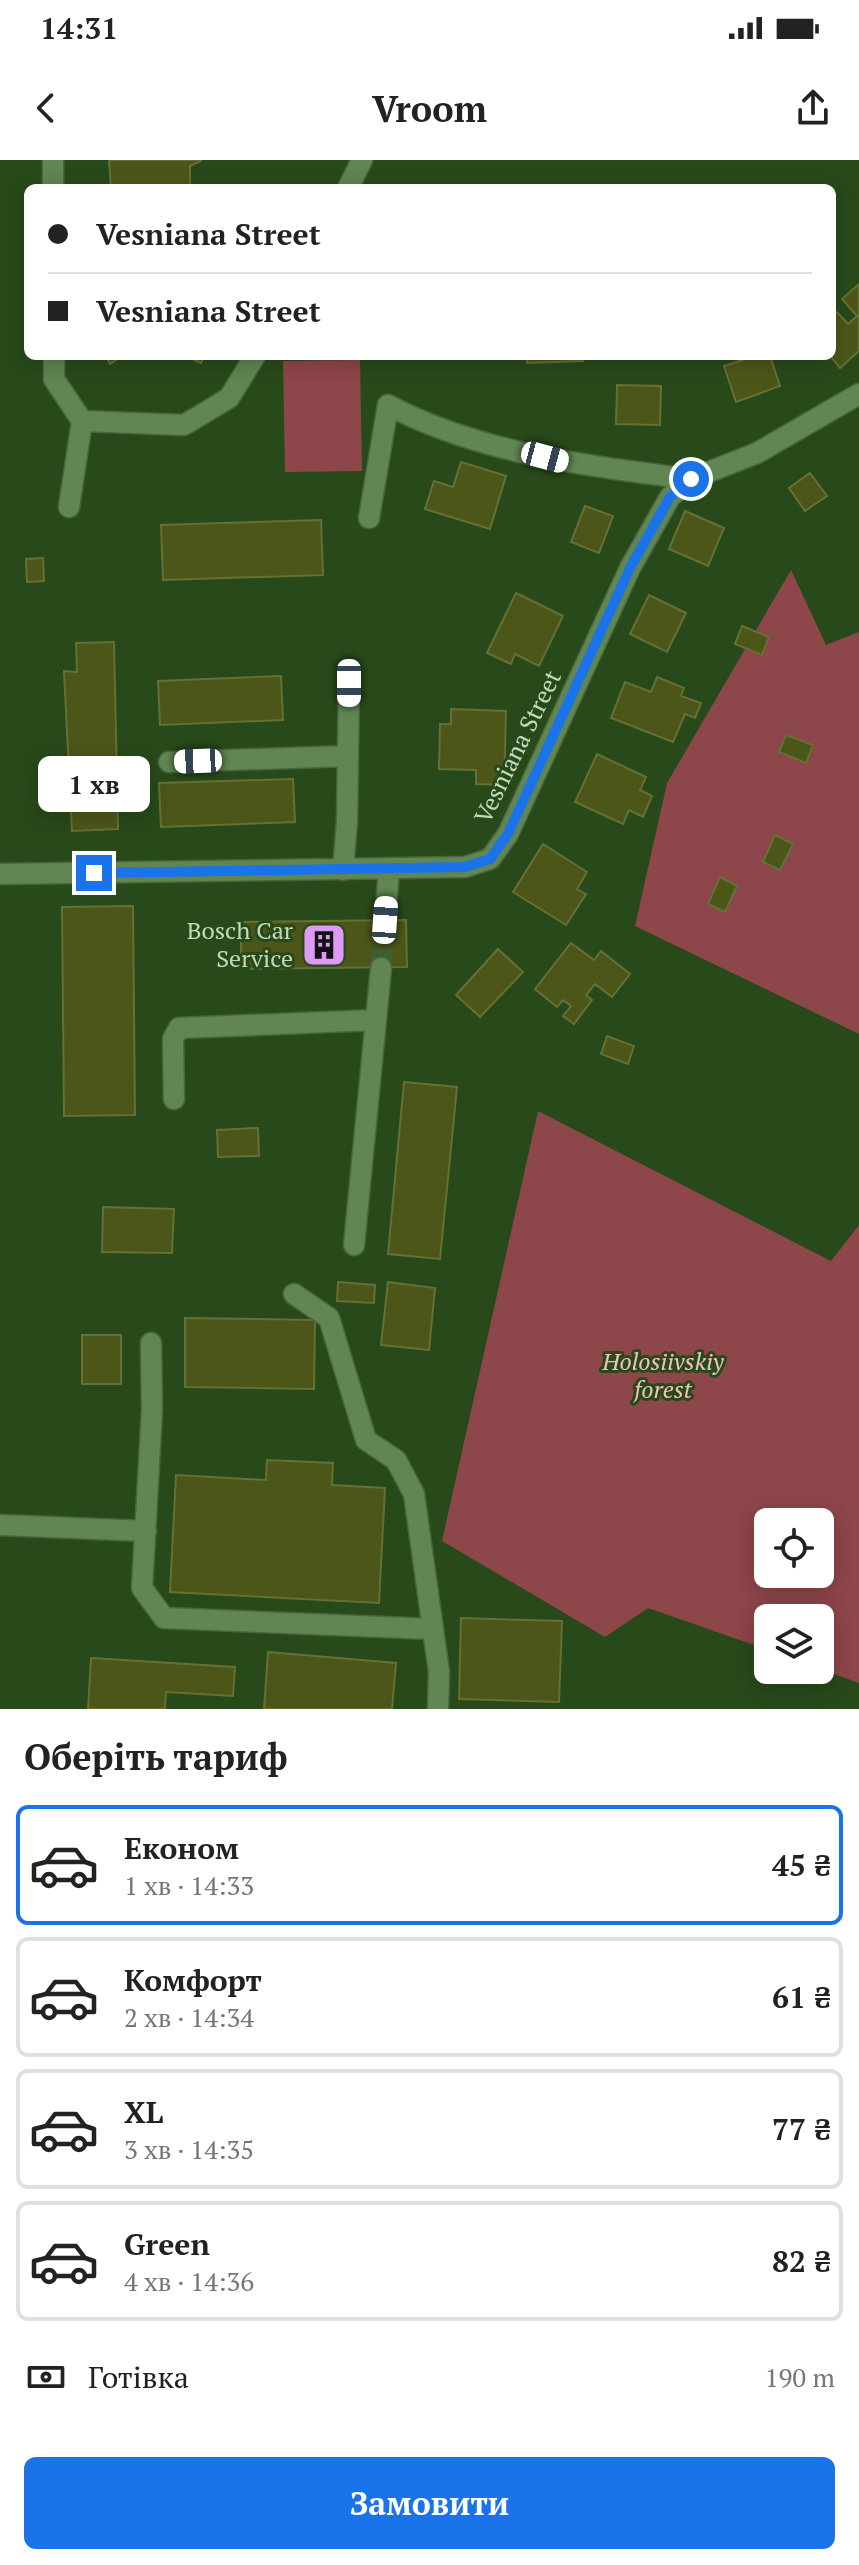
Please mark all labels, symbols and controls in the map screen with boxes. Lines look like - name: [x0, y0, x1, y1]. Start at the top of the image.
- text: 14:31: [40, 8, 118, 48]
- text: Vroom: [372, 85, 487, 132]
- icon: back: [24, 86, 68, 130]
- icon: share: [791, 86, 835, 130]
- text: Vesniana Street: [96, 214, 321, 254]
- text: Vesniana Street: [96, 291, 321, 331]
- car: [519, 439, 571, 475]
- route start: [673, 461, 709, 497]
- car: [337, 659, 361, 707]
- street label: Vesniana Street: [466, 665, 568, 828]
- car: [174, 748, 222, 774]
- callout: 1 хв: [38, 757, 150, 813]
- text: 1 хв: [68, 767, 120, 801]
- route end: [76, 855, 112, 891]
- car: [371, 895, 399, 945]
- place label: Bosch Car Service: [187, 914, 294, 974]
- building icon: Bosch Car Service: [300, 921, 348, 969]
- park label: Holosiivskiy forest: [601, 1345, 725, 1405]
- map controls: [754, 1508, 834, 1684]
- button: locate: [754, 1508, 834, 1588]
- button: layers: [754, 1604, 834, 1684]
- text: Оберіть тариф: [24, 1733, 287, 1780]
- text: Економ: [124, 1828, 239, 1868]
- icon: car: [28, 1829, 100, 1901]
- text: 45 ₴: [772, 1845, 831, 1885]
- text: 1 хв · 14:33: [124, 1868, 254, 1902]
- text: Комфорт: [124, 1960, 262, 2000]
- icon: car: [28, 1961, 100, 2033]
- text: 61 ₴: [772, 1977, 831, 2017]
- text: 2 хв · 14:34: [124, 2000, 254, 2034]
- text: XL: [124, 2092, 163, 2132]
- icon: car: [28, 2093, 100, 2165]
- text: 77 ₴: [772, 2109, 831, 2149]
- text: 3 хв · 14:35: [124, 2132, 254, 2166]
- text: Green: [124, 2224, 210, 2264]
- icon: car: [28, 2225, 100, 2297]
- text: 82 ₴: [772, 2241, 831, 2281]
- text: 4 хв · 14:36: [124, 2264, 254, 2298]
- icon: cash: [24, 2355, 68, 2399]
- text: Готівка: [88, 2357, 189, 2397]
- text: 190 m: [765, 2360, 835, 2394]
- button: Замовити: [24, 2457, 835, 2549]

